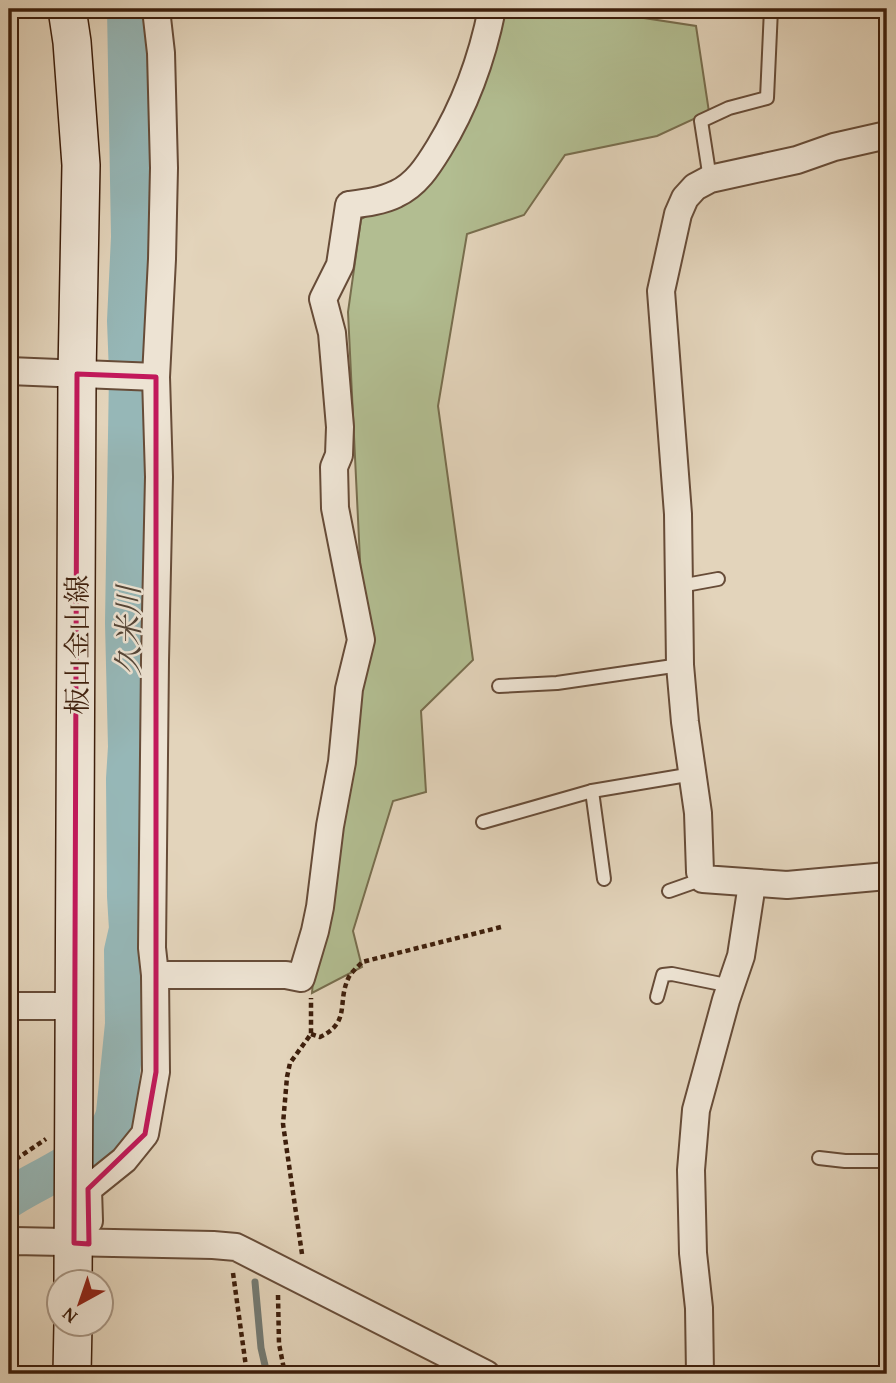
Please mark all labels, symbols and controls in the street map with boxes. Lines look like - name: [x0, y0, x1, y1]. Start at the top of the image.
- street label: 板山金山線: [56, 575, 97, 715]
- water label: 久米川: [106, 583, 150, 676]
- north arrow: [46, 1268, 116, 1338]
- text: N: [55, 1301, 83, 1331]

